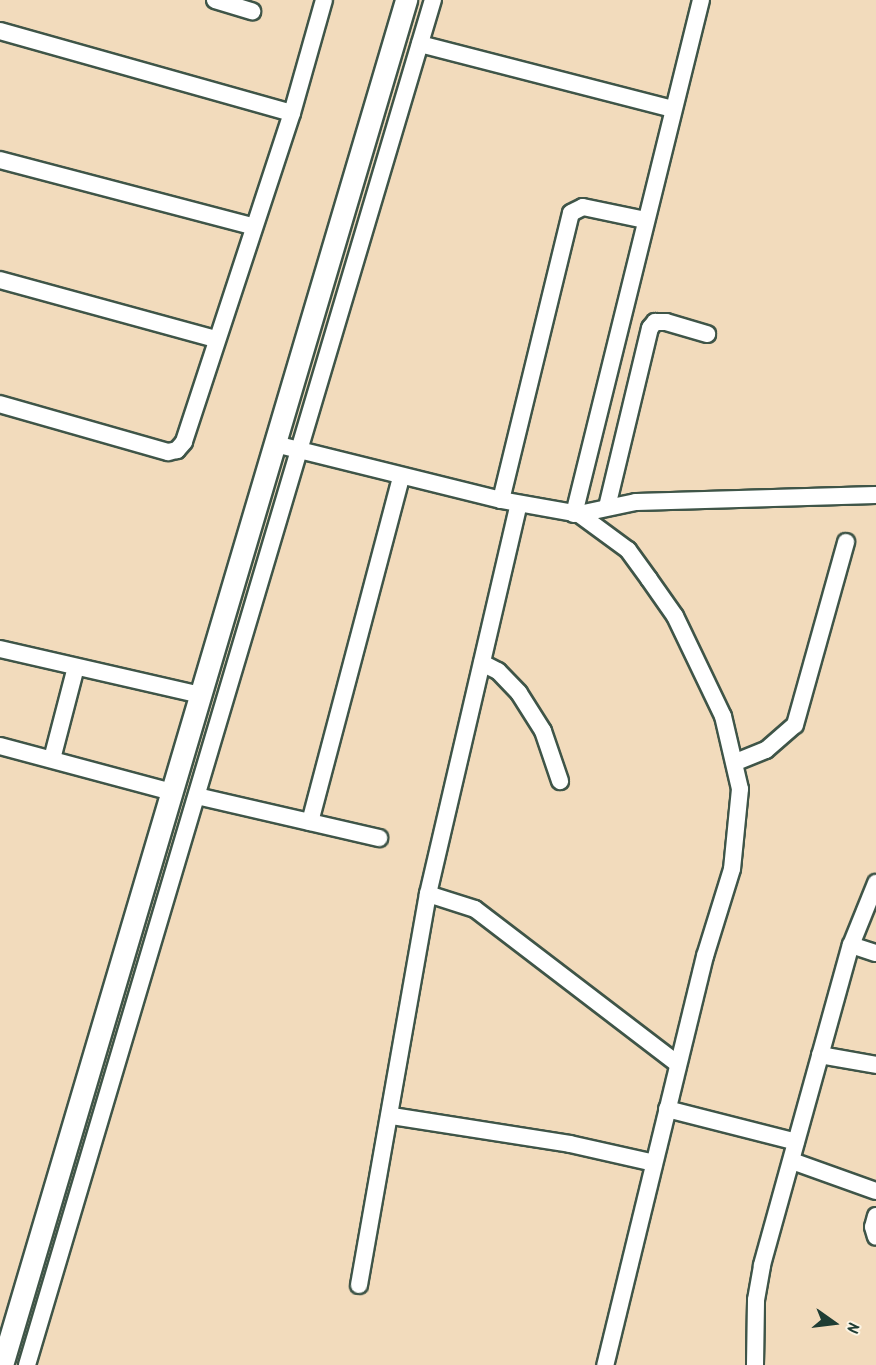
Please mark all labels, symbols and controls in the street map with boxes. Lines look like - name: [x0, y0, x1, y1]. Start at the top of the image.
- north arrow: [804, 1293, 864, 1353]
- text: N: [839, 1320, 865, 1335]

